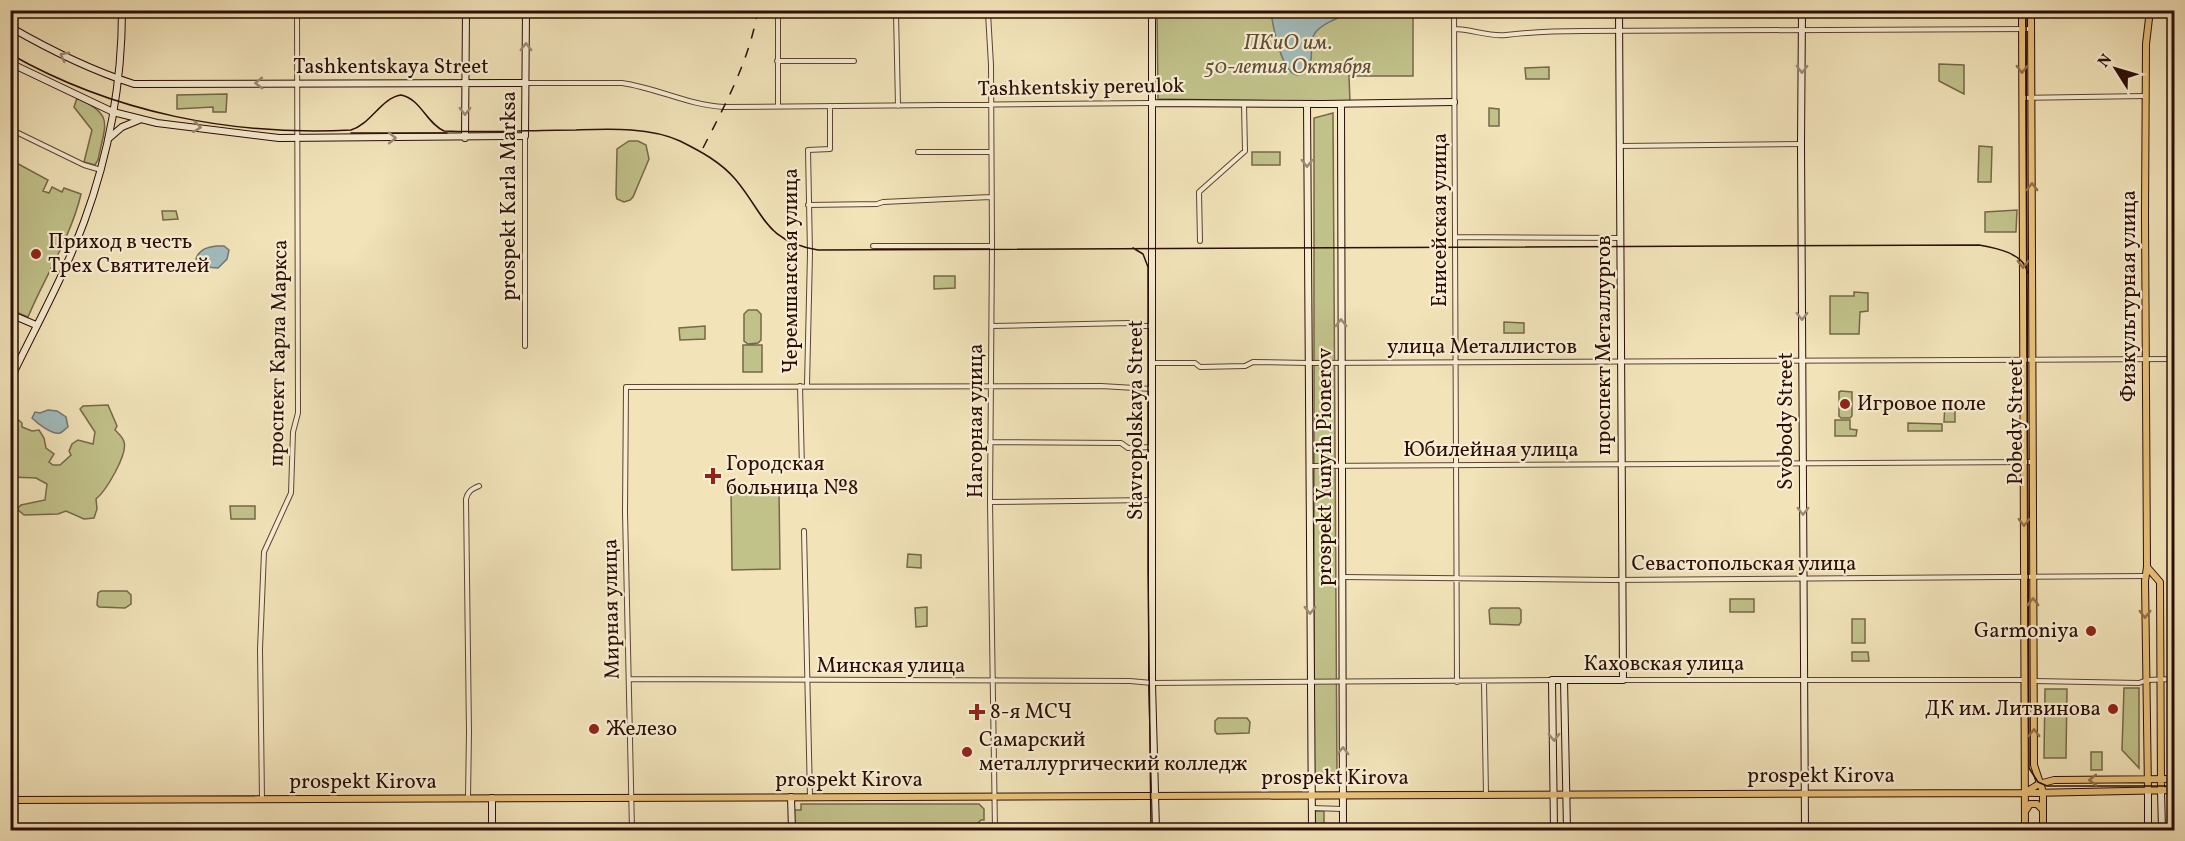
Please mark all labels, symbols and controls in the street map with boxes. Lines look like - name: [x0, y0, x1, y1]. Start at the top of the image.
- park label: ПКиО им. 50-летия Октября: [1204, 29, 1371, 82]
- north arrow: [2086, 39, 2146, 99]
- one-way arrow: [520, 42, 532, 51]
- text: N: [2093, 50, 2118, 72]
- one-way arrow: [60, 52, 71, 64]
- street label: Tashkentskaya Street: [293, 53, 489, 82]
- one-way arrow: [1796, 64, 1808, 73]
- one-way arrow: [2016, 64, 2028, 73]
- street label: Tashkentskiy pereulok: [977, 72, 1185, 104]
- one-way arrow: [255, 77, 264, 89]
- street label: prospekt Karla Marksa: [495, 91, 524, 301]
- one-way arrow: [459, 106, 471, 115]
- one-way arrow: [193, 121, 202, 133]
- one-way arrow: [387, 132, 396, 144]
- street label: Енисейская улица: [1426, 133, 1455, 307]
- one-way arrow: [1301, 158, 1313, 167]
- street label: Черемшанская улица: [777, 168, 806, 374]
- one-way arrow: [2026, 183, 2038, 192]
- street label: Физкультурная улица: [2115, 190, 2144, 402]
- place label: Приход в честь Трех Святителей: [48, 228, 210, 281]
- street label: проспект Металлургов: [1590, 235, 1619, 455]
- street label: проспект Карла Маркса: [263, 239, 295, 467]
- marker: Приход в честь Трех Святителей: [29, 247, 43, 261]
- one-way arrow: [2017, 259, 2029, 268]
- one-way arrow: [1796, 312, 1808, 321]
- one-way arrow: [1335, 318, 1347, 327]
- street label: Stavropolskaya Street: [1122, 320, 1151, 520]
- street label: улица Металлистов: [1387, 333, 1577, 362]
- street label: Нагорная улица: [962, 344, 991, 498]
- street label: prospekt Yunyih Pionerov: [1311, 348, 1340, 586]
- street label: Svobody Street: [1772, 352, 1801, 490]
- street label: Pobedy Street: [2002, 359, 2031, 485]
- place label: Игровое поле: [1857, 390, 1986, 419]
- marker: Игровое поле: [1838, 397, 1852, 411]
- street label: Юбилейная улица: [1403, 436, 1579, 465]
- place label: Городская больница №8: [726, 450, 858, 503]
- marker: Городская больница №8: [704, 467, 722, 485]
- one-way arrow: [1797, 507, 1809, 516]
- one-way arrow: [2018, 517, 2030, 526]
- street label: Мирная улица: [596, 538, 628, 680]
- street label: Севастопольская улица: [1631, 550, 1857, 579]
- one-way arrow: [2027, 597, 2039, 606]
- one-way arrow: [1304, 605, 1316, 614]
- one-way arrow: [2139, 609, 2151, 618]
- place label: Garmoniya: [1974, 617, 2079, 646]
- marker: Garmoniya: [2084, 624, 2098, 638]
- street label: Каховская улица: [1584, 650, 1744, 679]
- street label: Минская улица: [816, 652, 966, 681]
- place label: ДК им. Литвинова: [1925, 695, 2101, 724]
- place label: 8-я МСЧ: [990, 698, 1072, 727]
- marker: ДК им. Литвинова: [2106, 702, 2120, 716]
- marker: 8-я МСЧ: [968, 703, 986, 721]
- place label: Железо: [606, 715, 677, 744]
- marker: Железо: [587, 722, 601, 736]
- place label: Самарский металлургический колледж: [979, 726, 1248, 779]
- one-way arrow: [2028, 729, 2040, 738]
- one-way arrow: [1547, 732, 1560, 741]
- marker: Самарский металлургический колледж: [960, 745, 974, 759]
- one-way arrow: [1337, 747, 1349, 756]
- street label: prospekt Kirova: [1747, 762, 1895, 791]
- street label: prospekt Kirova: [1261, 764, 1409, 793]
- street label: prospekt Kirova: [775, 766, 923, 795]
- street label: prospekt Kirova: [289, 768, 437, 797]
- one-way arrow: [2089, 774, 2098, 786]

